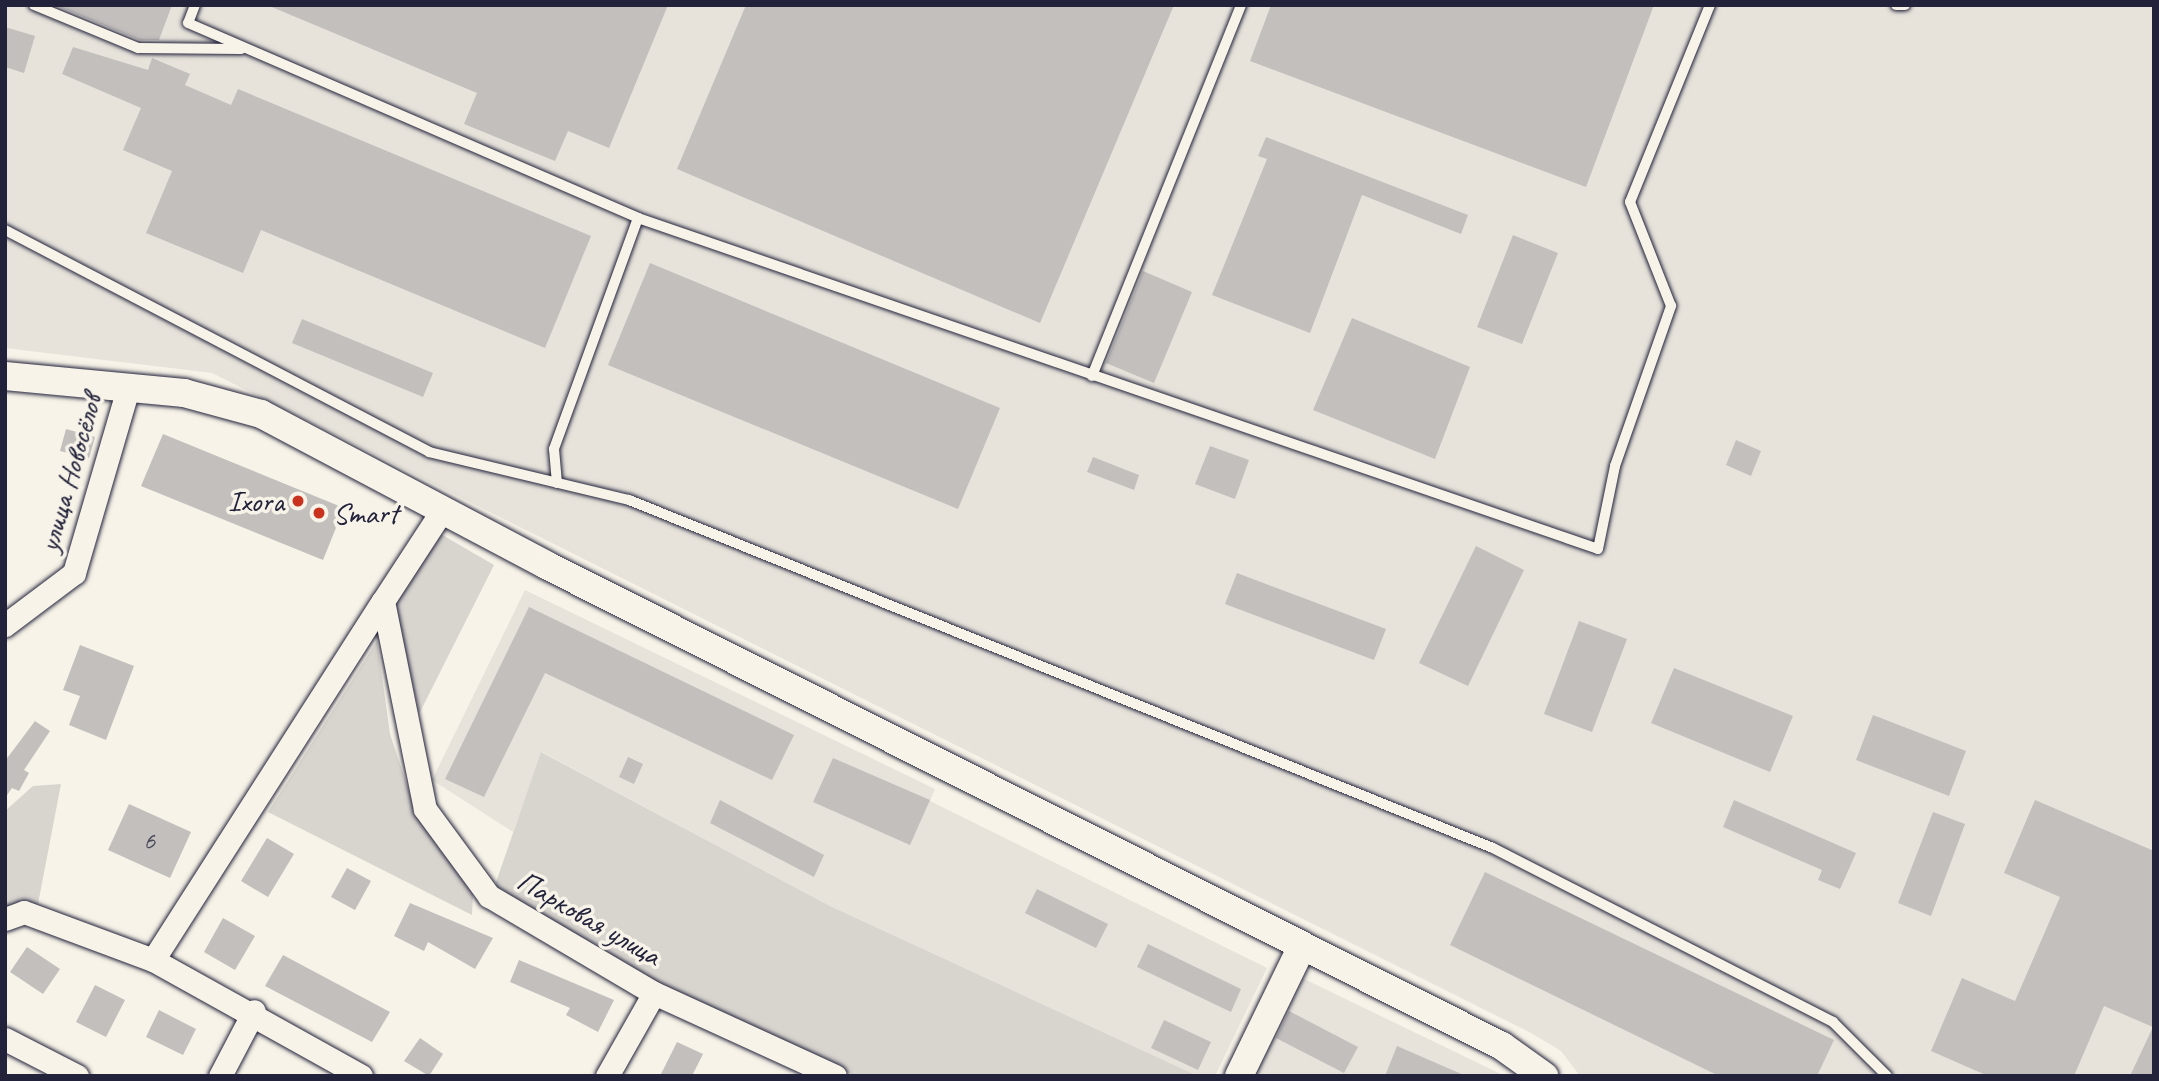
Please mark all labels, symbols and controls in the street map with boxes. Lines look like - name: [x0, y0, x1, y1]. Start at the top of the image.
- street label: улица Новосёлов: [30, 390, 110, 556]
- place label: Ixora: [228, 483, 284, 519]
- marker: Ixora: [290, 493, 306, 509]
- place label: Smart: [333, 495, 398, 531]
- marker: Smart: [311, 505, 327, 521]
- house number: 6: [143, 825, 155, 857]
- street label: Парковая улица: [510, 862, 668, 974]

